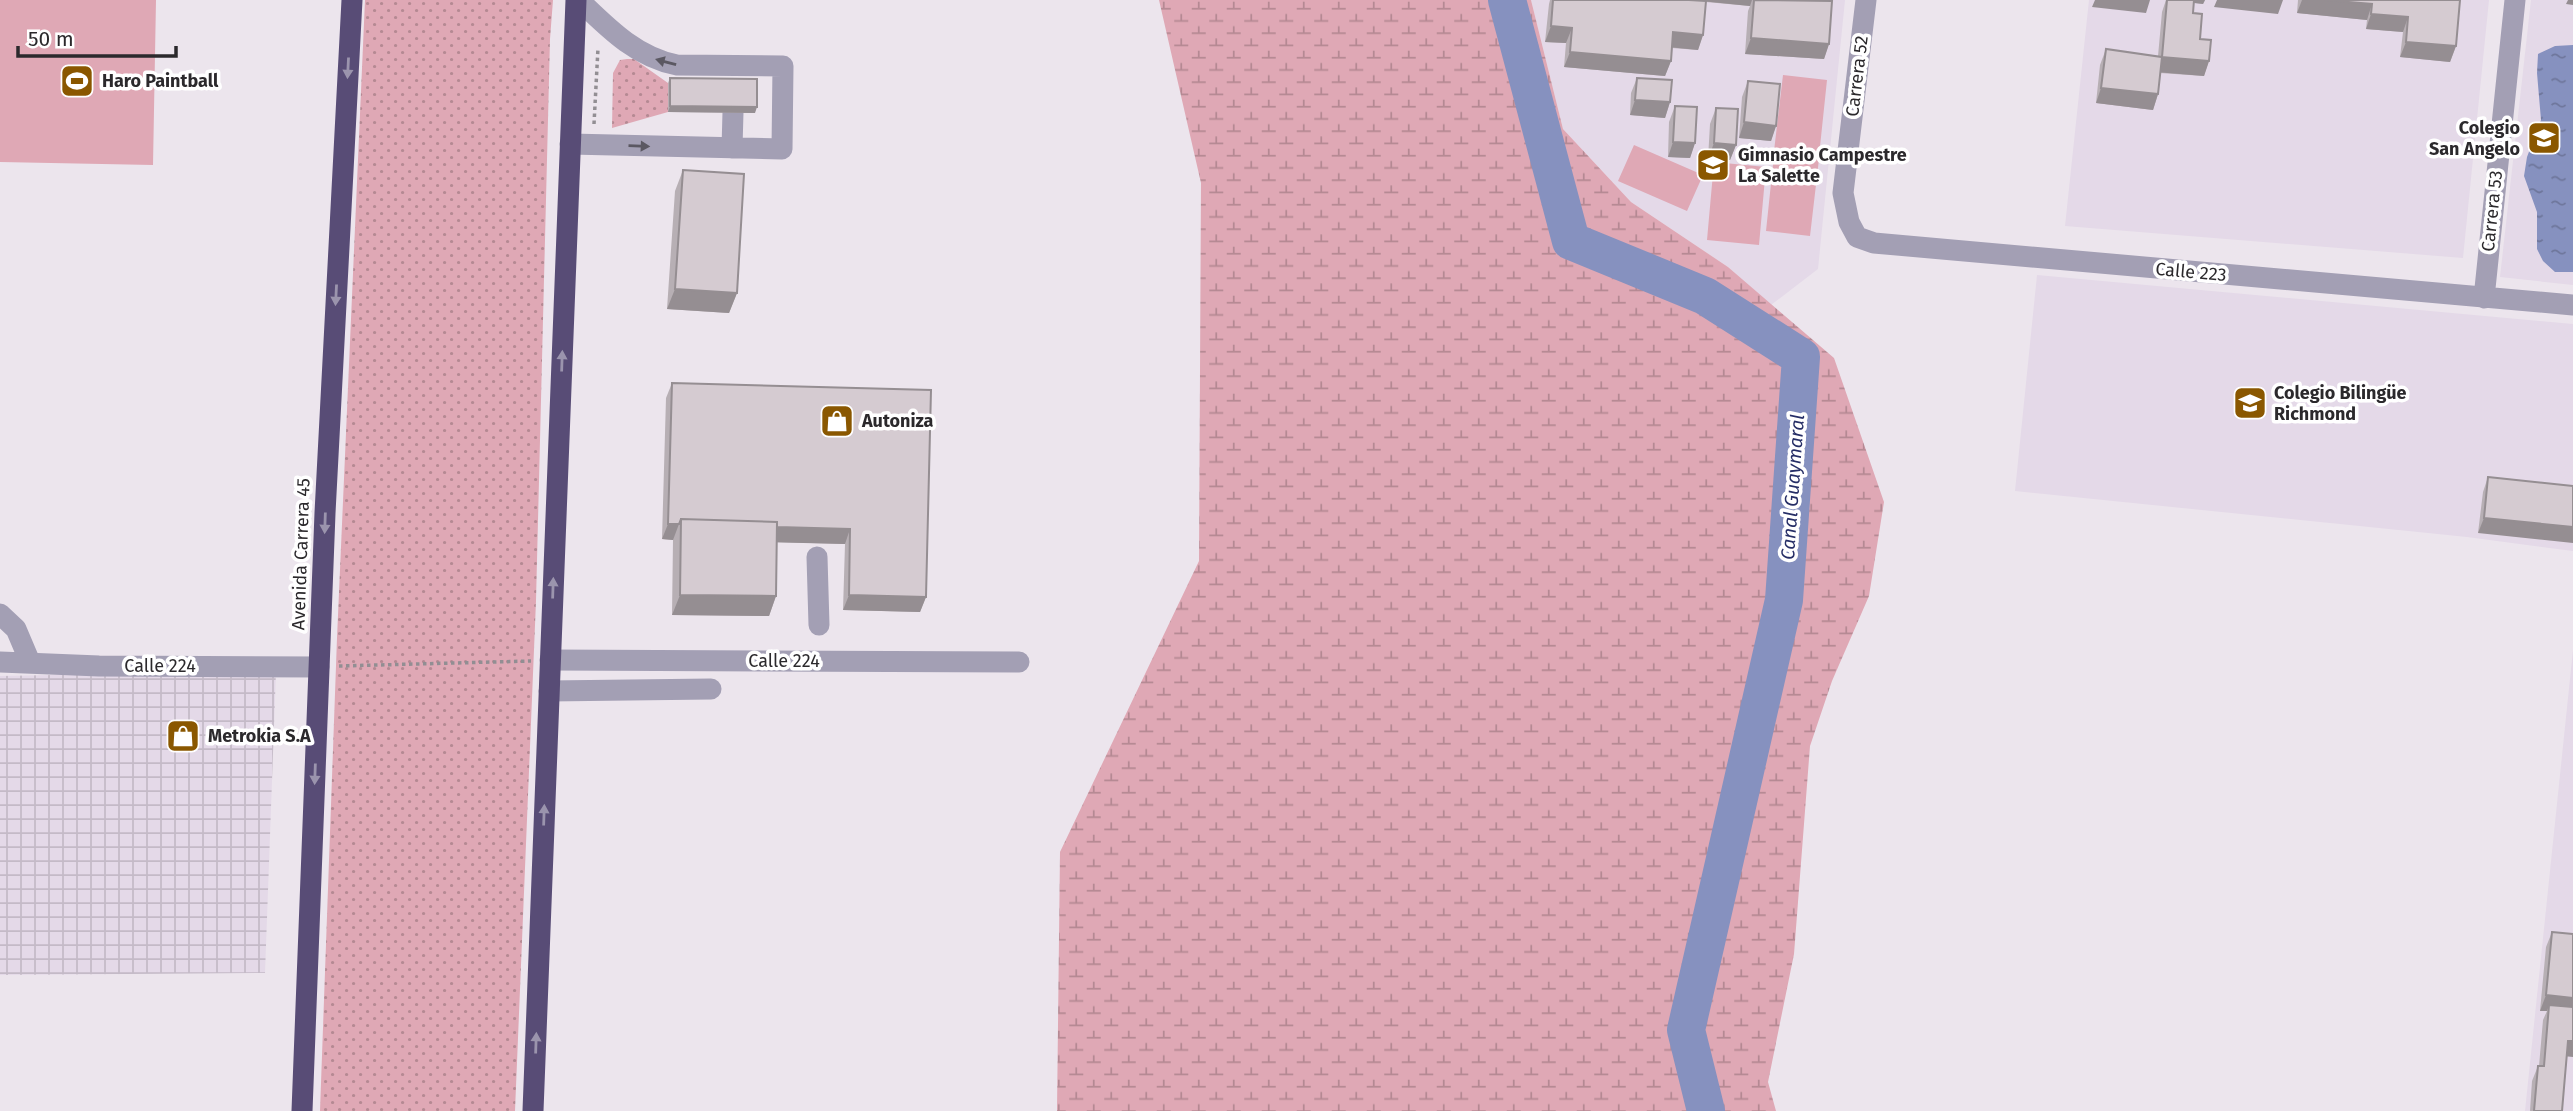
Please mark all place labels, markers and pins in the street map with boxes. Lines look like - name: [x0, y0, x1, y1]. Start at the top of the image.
- sports icon: Haro Paintball: [58, 62, 96, 100]
- place label: Haro Paintball: [102, 70, 219, 92]
- place label: Colegio San Angelo: [2429, 117, 2520, 160]
- school or university icon: Colegio San Angelo: [2525, 119, 2563, 157]
- place label: Gimnasio Campestre La Salette: [1738, 144, 1907, 187]
- school or university icon: Gimnasio Campestre La Salette: [1694, 146, 1732, 184]
- place label: Colegio Bilingüe Richmond: [2274, 382, 2406, 425]
- school or university icon: Colegio Bilingüe Richmond: [2231, 384, 2269, 422]
- shop icon: Autoniza: [818, 402, 856, 440]
- place label: Autoniza: [861, 410, 934, 432]
- shop icon: Metrokia S.A: [164, 717, 202, 755]
- place label: Metrokia S.A: [208, 725, 311, 747]

